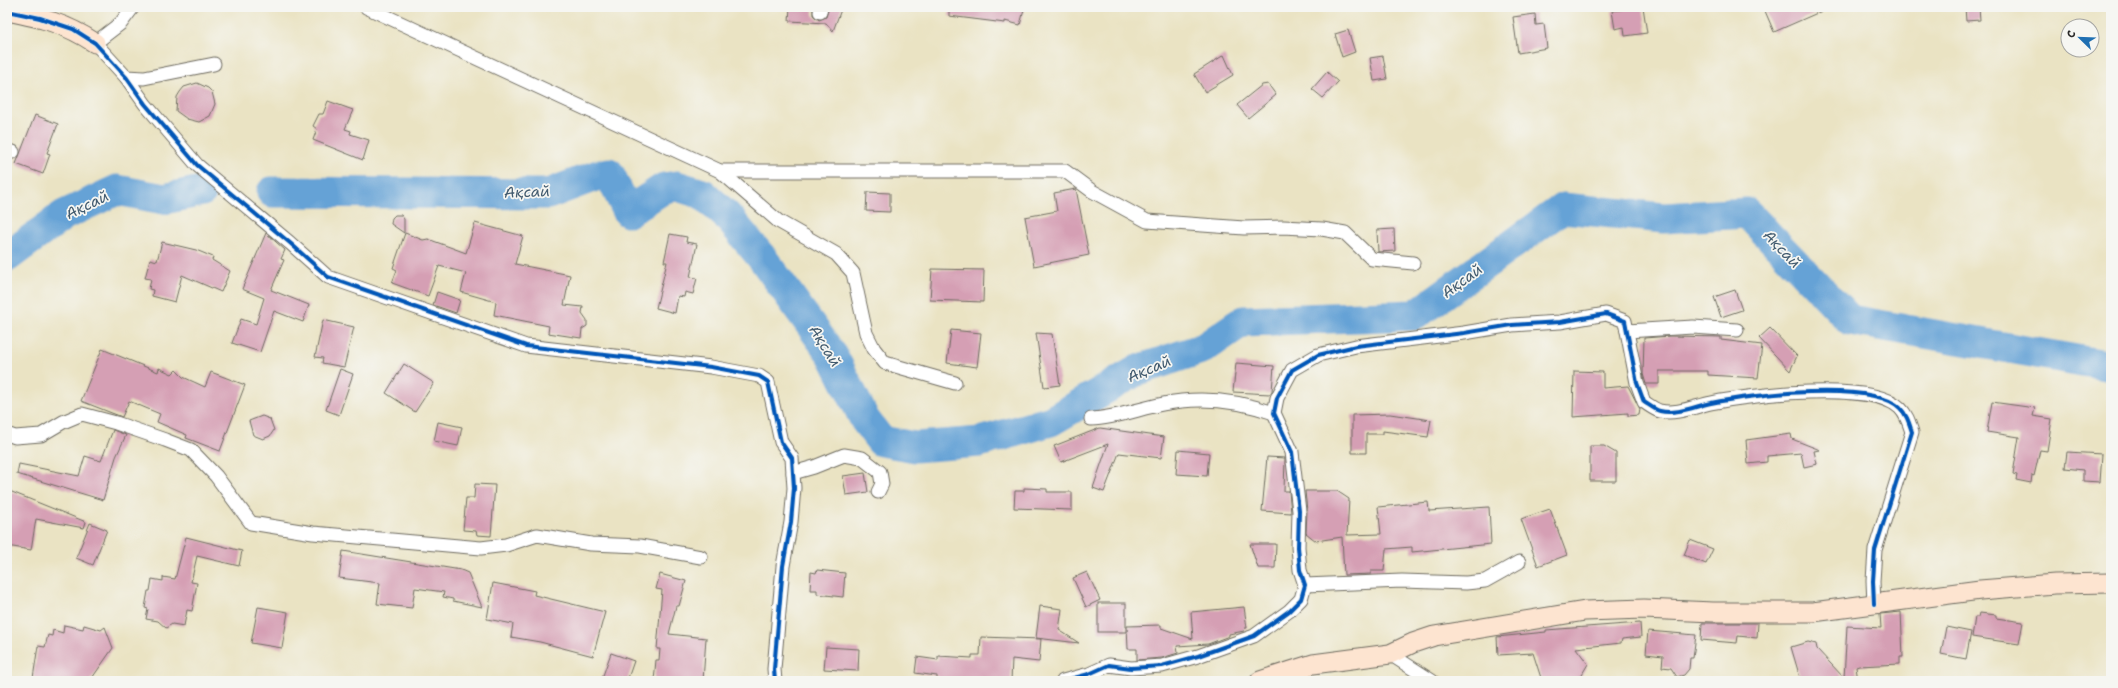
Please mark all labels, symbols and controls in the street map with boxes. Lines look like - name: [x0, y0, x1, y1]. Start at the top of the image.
- north arrow: [2060, 18, 2100, 58]
- text: С: [2063, 28, 2080, 40]
- water label: Ақсай: [504, 181, 550, 203]
- water label: Ақсай: [62, 186, 112, 224]
- water label: Ақсай: [1759, 226, 1805, 272]
- water label: Ақсай: [1438, 259, 1486, 303]
- water label: Ақсай: [804, 321, 846, 371]
- water label: Ақсай: [1124, 351, 1174, 387]

